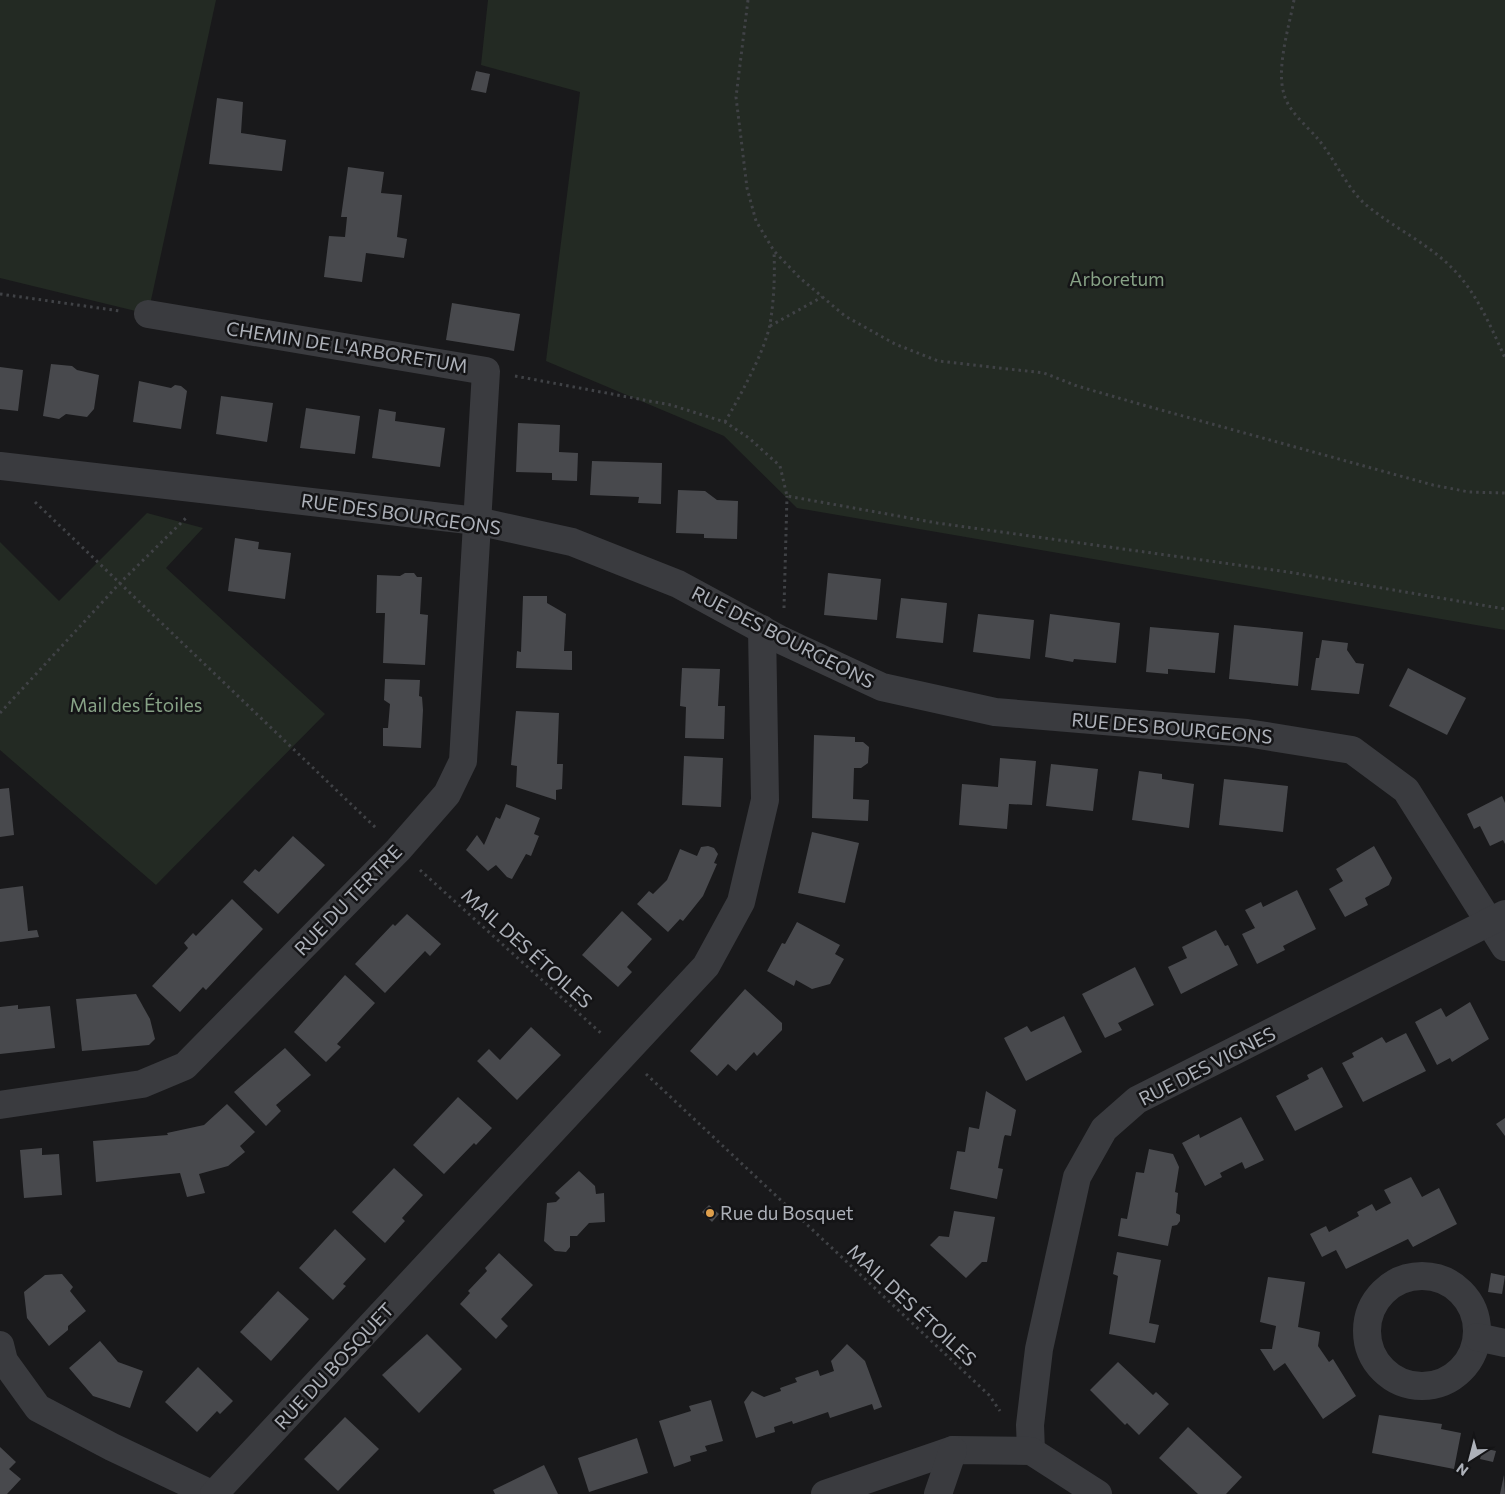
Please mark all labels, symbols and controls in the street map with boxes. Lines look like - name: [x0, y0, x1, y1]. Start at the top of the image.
- park label: Arboretum: [1069, 267, 1165, 290]
- street label: CHEMIN DE L'ARBORETUM: [225, 316, 469, 377]
- street label: RUE DES BOURGEONS: [300, 488, 502, 539]
- street label: RUE DES BOURGEONS: [688, 581, 878, 693]
- park label: Mail des Étoiles: [69, 693, 203, 716]
- street label: RUE DES BOURGEONS: [1071, 707, 1273, 748]
- street label: RUE DU TERTRE: [289, 840, 406, 960]
- street label: MAIL DES ÉTOILES: [457, 883, 598, 1012]
- street label: RUE DES VIGNES: [1135, 1021, 1279, 1110]
- place label: Rue du Bosquet: [720, 1201, 854, 1224]
- marker: Rue du Bosquet: [704, 1207, 716, 1219]
- street label: MAIL DES ÉTOILES: [843, 1239, 982, 1370]
- street label: RUE DU BOSQUET: [269, 1298, 398, 1434]
- north arrow: [1445, 1434, 1495, 1484]
- text: N: [1453, 1460, 1471, 1480]

